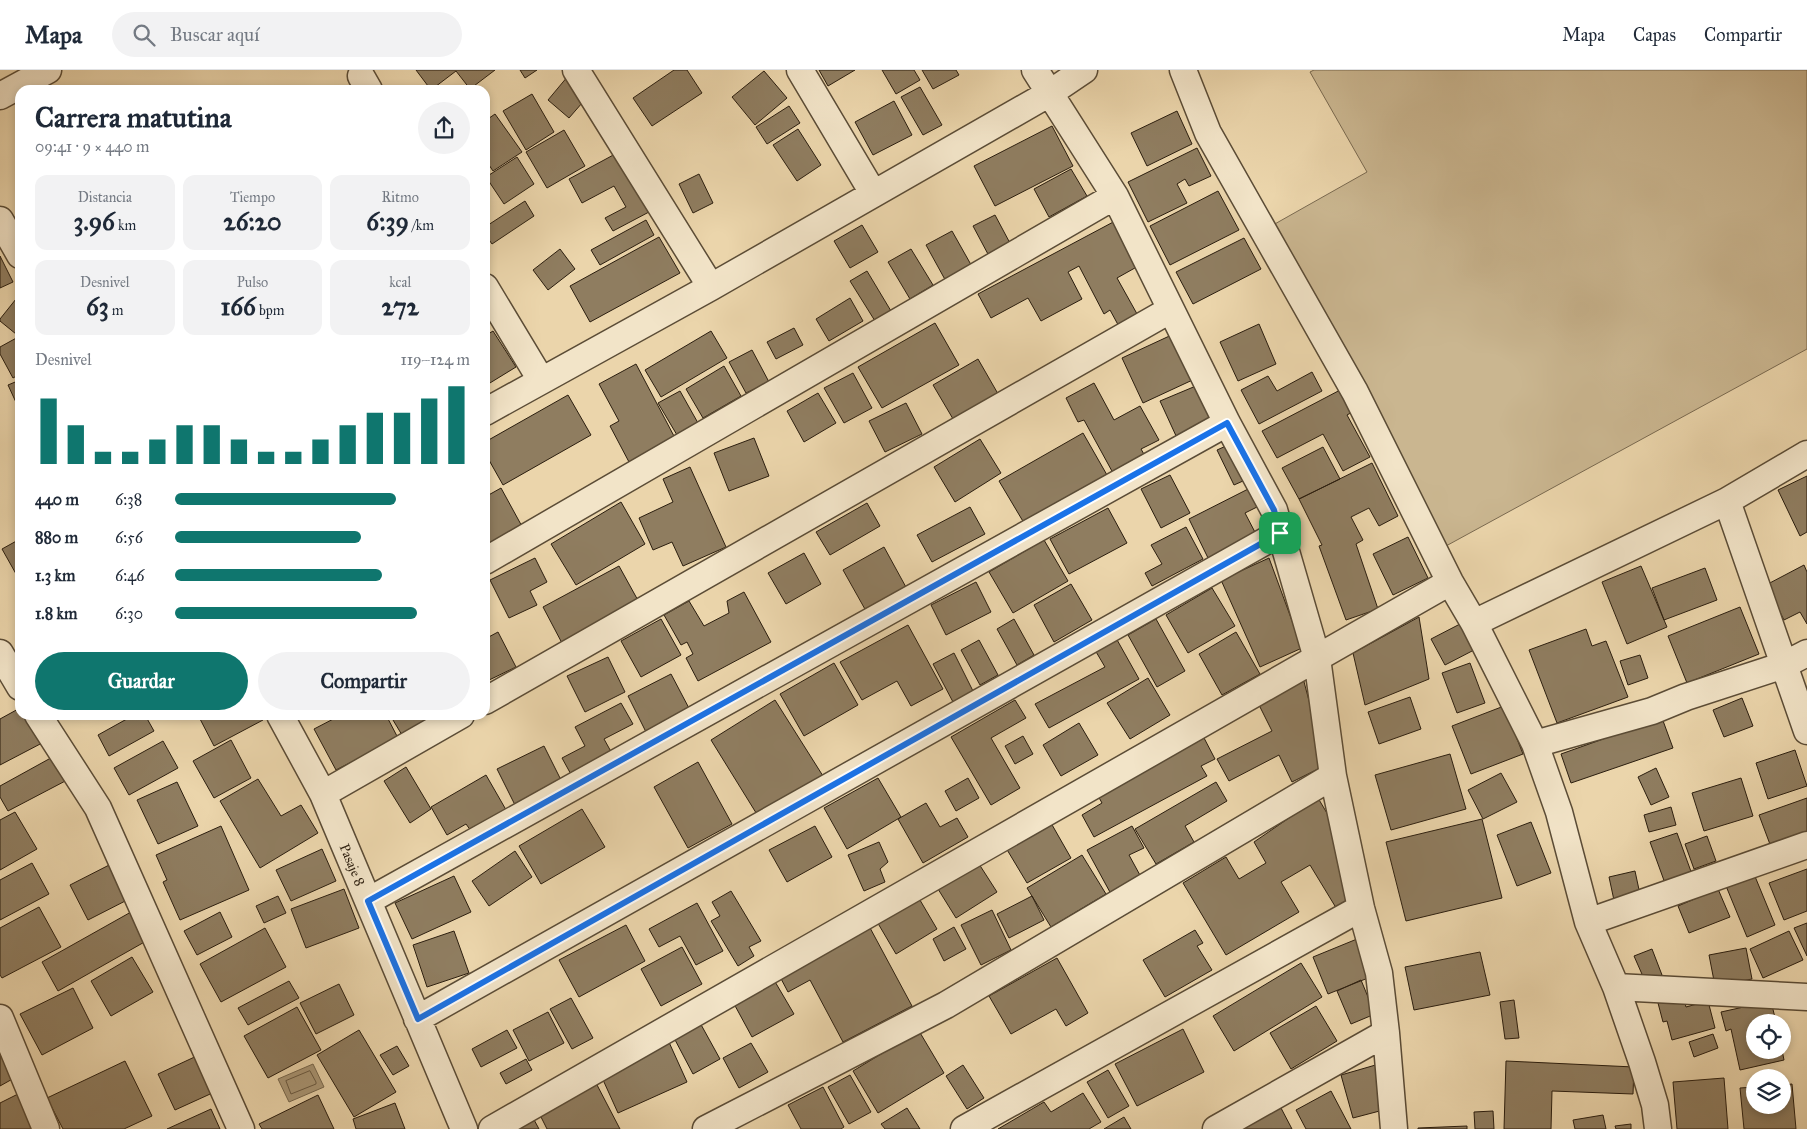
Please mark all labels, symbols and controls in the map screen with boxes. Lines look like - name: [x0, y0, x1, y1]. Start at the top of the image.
- search box: [112, 12, 462, 57]
- text: Mapa: [25, 20, 82, 50]
- icon: search: [130, 21, 158, 49]
- text: Buscar aquí: [170, 23, 259, 46]
- text: Mapa: [1562, 24, 1605, 46]
- text: Capas: [1633, 24, 1676, 46]
- text: Compartir: [1704, 24, 1782, 46]
- text: Carrera matutina: [35, 100, 232, 135]
- button: share: [418, 102, 470, 154]
- text: 09:41 · 9 × 440 m: [35, 137, 149, 156]
- text: Distancia: [78, 189, 132, 206]
- text: Tiempo: [230, 189, 275, 206]
- text: Ritmo: [381, 189, 419, 206]
- text: 3.96: [73, 206, 115, 237]
- text: 26:20: [223, 206, 282, 237]
- text: 6:39: [366, 206, 409, 237]
- text: km: [115, 217, 136, 234]
- text: /km: [409, 217, 434, 234]
- text: Desnivel: [80, 274, 130, 291]
- text: Pulso: [237, 274, 268, 291]
- text: kcal: [389, 274, 411, 291]
- text: 63: [86, 291, 109, 322]
- text: 166: [221, 291, 256, 322]
- text: 272: [381, 291, 419, 322]
- text: m: [109, 302, 124, 319]
- text: bpm: [256, 302, 284, 319]
- text: Desnivel: [35, 350, 91, 369]
- text: 119–124 m: [400, 350, 470, 369]
- text: 440 m: [35, 490, 79, 509]
- text: 6:38: [115, 490, 142, 509]
- pin: [1259, 512, 1301, 554]
- icon: arrive: [1266, 519, 1294, 547]
- text: 880 m: [35, 528, 78, 547]
- text: 6:56: [115, 528, 143, 547]
- text: 1.3 km: [35, 566, 75, 585]
- text: 6:46: [115, 566, 144, 585]
- text: 1.8 km: [35, 604, 77, 623]
- text: 6:30: [115, 604, 143, 623]
- button: Guardar: [35, 652, 248, 710]
- button: Compartir: [258, 652, 470, 710]
- street label: Pasaje 8: [336, 841, 368, 889]
- map controls: [1746, 1014, 1791, 1114]
- button: locate: [1746, 1014, 1791, 1059]
- button: layers: [1746, 1069, 1791, 1114]

